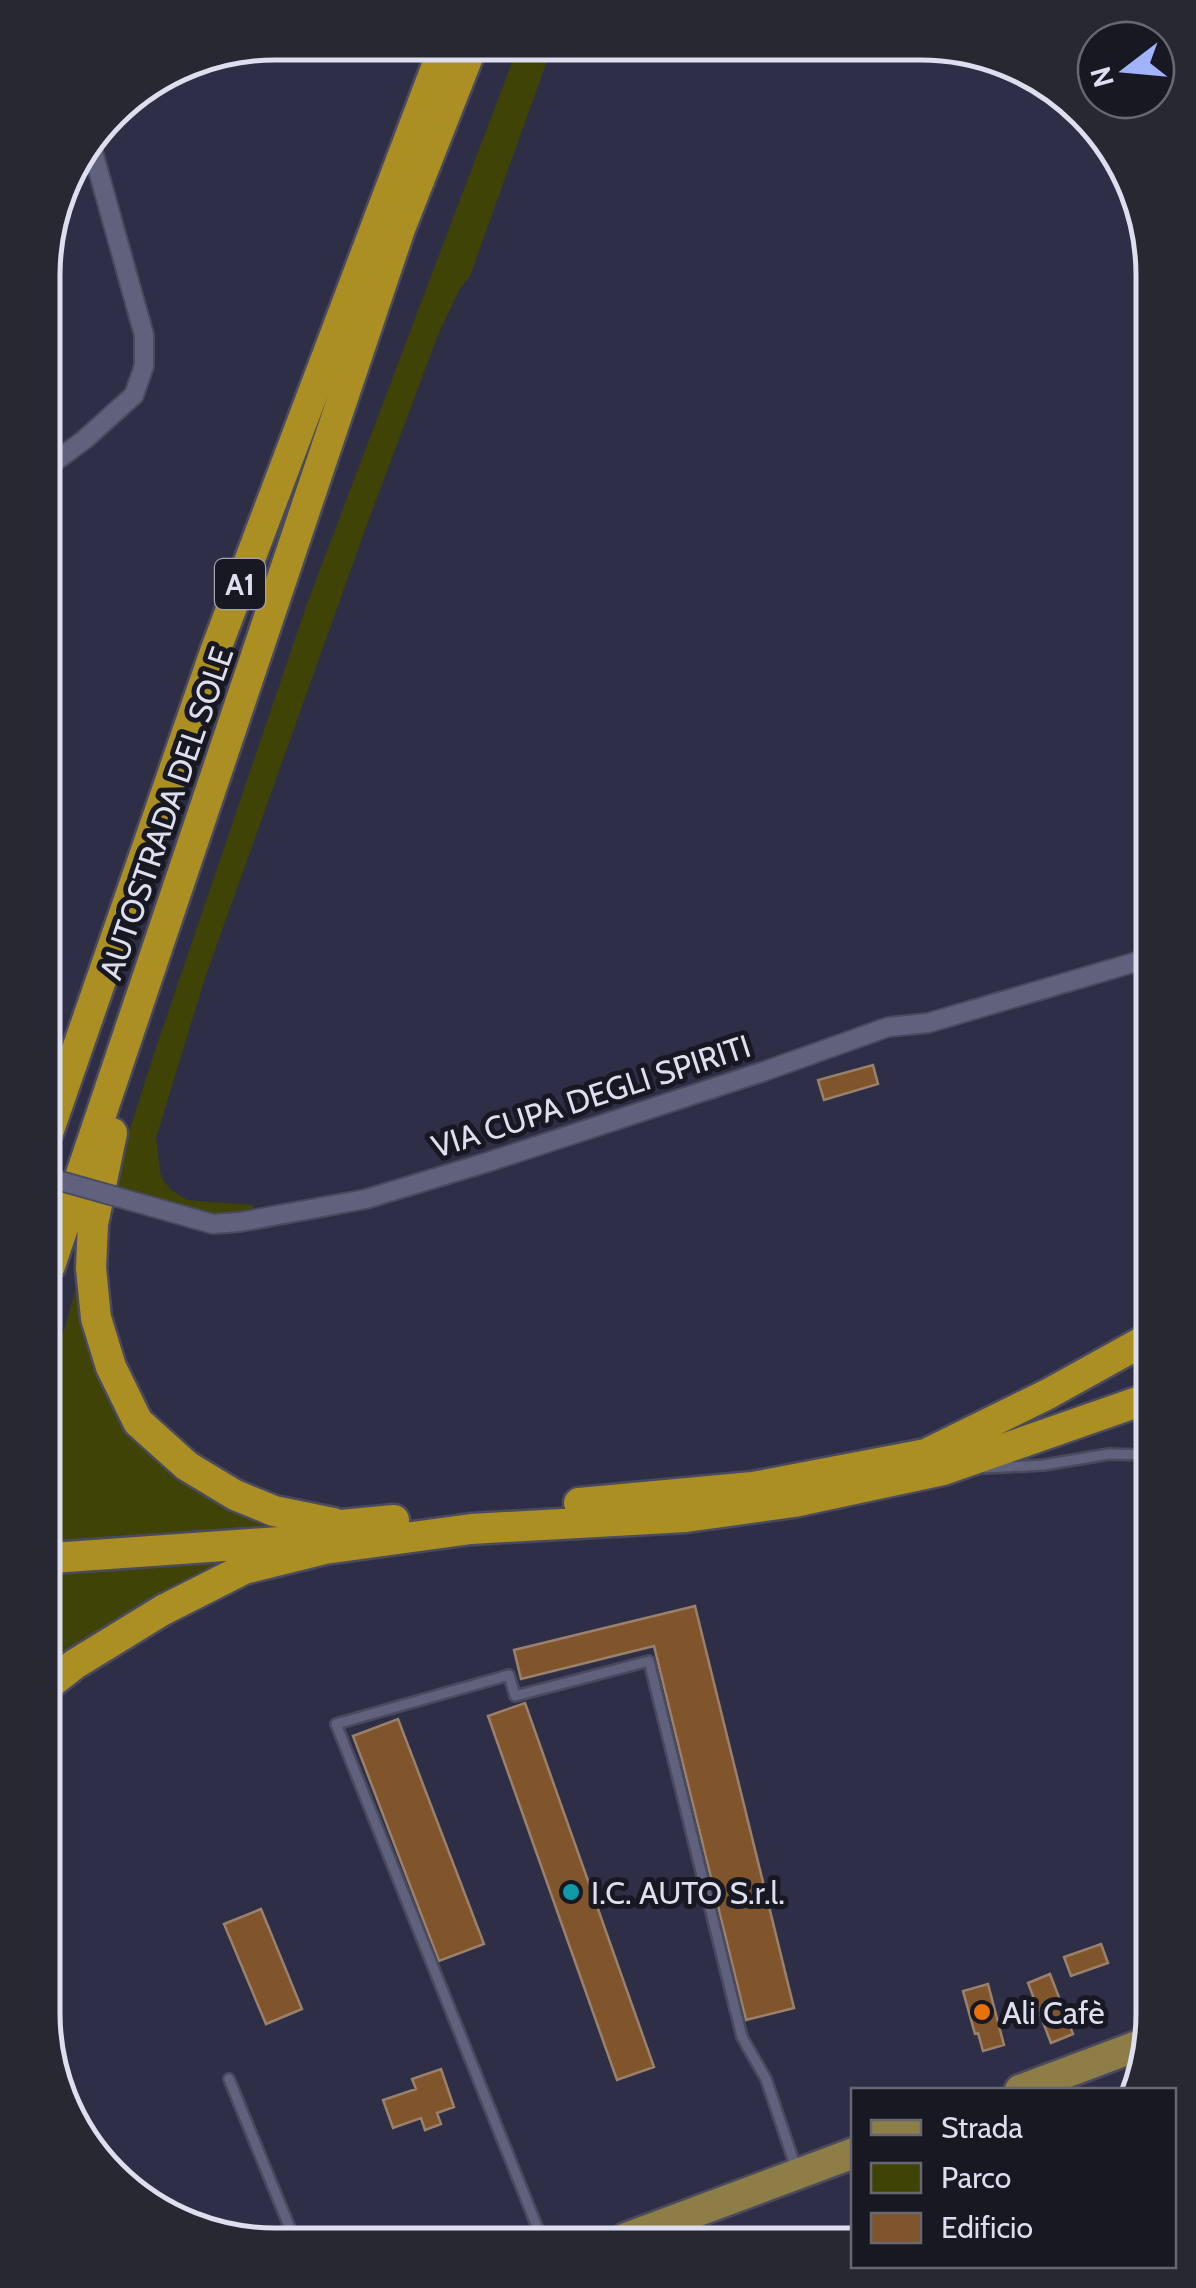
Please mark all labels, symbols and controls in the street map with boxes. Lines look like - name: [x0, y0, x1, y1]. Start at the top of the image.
- north arrow: [1076, 20, 1176, 120]
- text: N: [1083, 63, 1121, 91]
- road number: A1: [215, 559, 265, 609]
- street label: AUTOSTRADA DEL SOLE: [91, 642, 241, 984]
- street label: VIA CUPA DEGLI SPIRITI: [427, 1026, 755, 1166]
- place label: I.C. AUTO S.r.l.: [591, 1873, 785, 1912]
- marker: I.C. AUTO S.r.l.: [560, 1881, 582, 1903]
- place label: Ali Cafè: [1002, 1993, 1105, 2032]
- marker: Ali Cafè: [971, 2001, 993, 2023]
- legend: [851, 2088, 1176, 2268]
- text: Strada: [941, 2109, 1024, 2146]
- text: Parco: [941, 2159, 1011, 2196]
- text: Edificio: [941, 2209, 1033, 2246]

